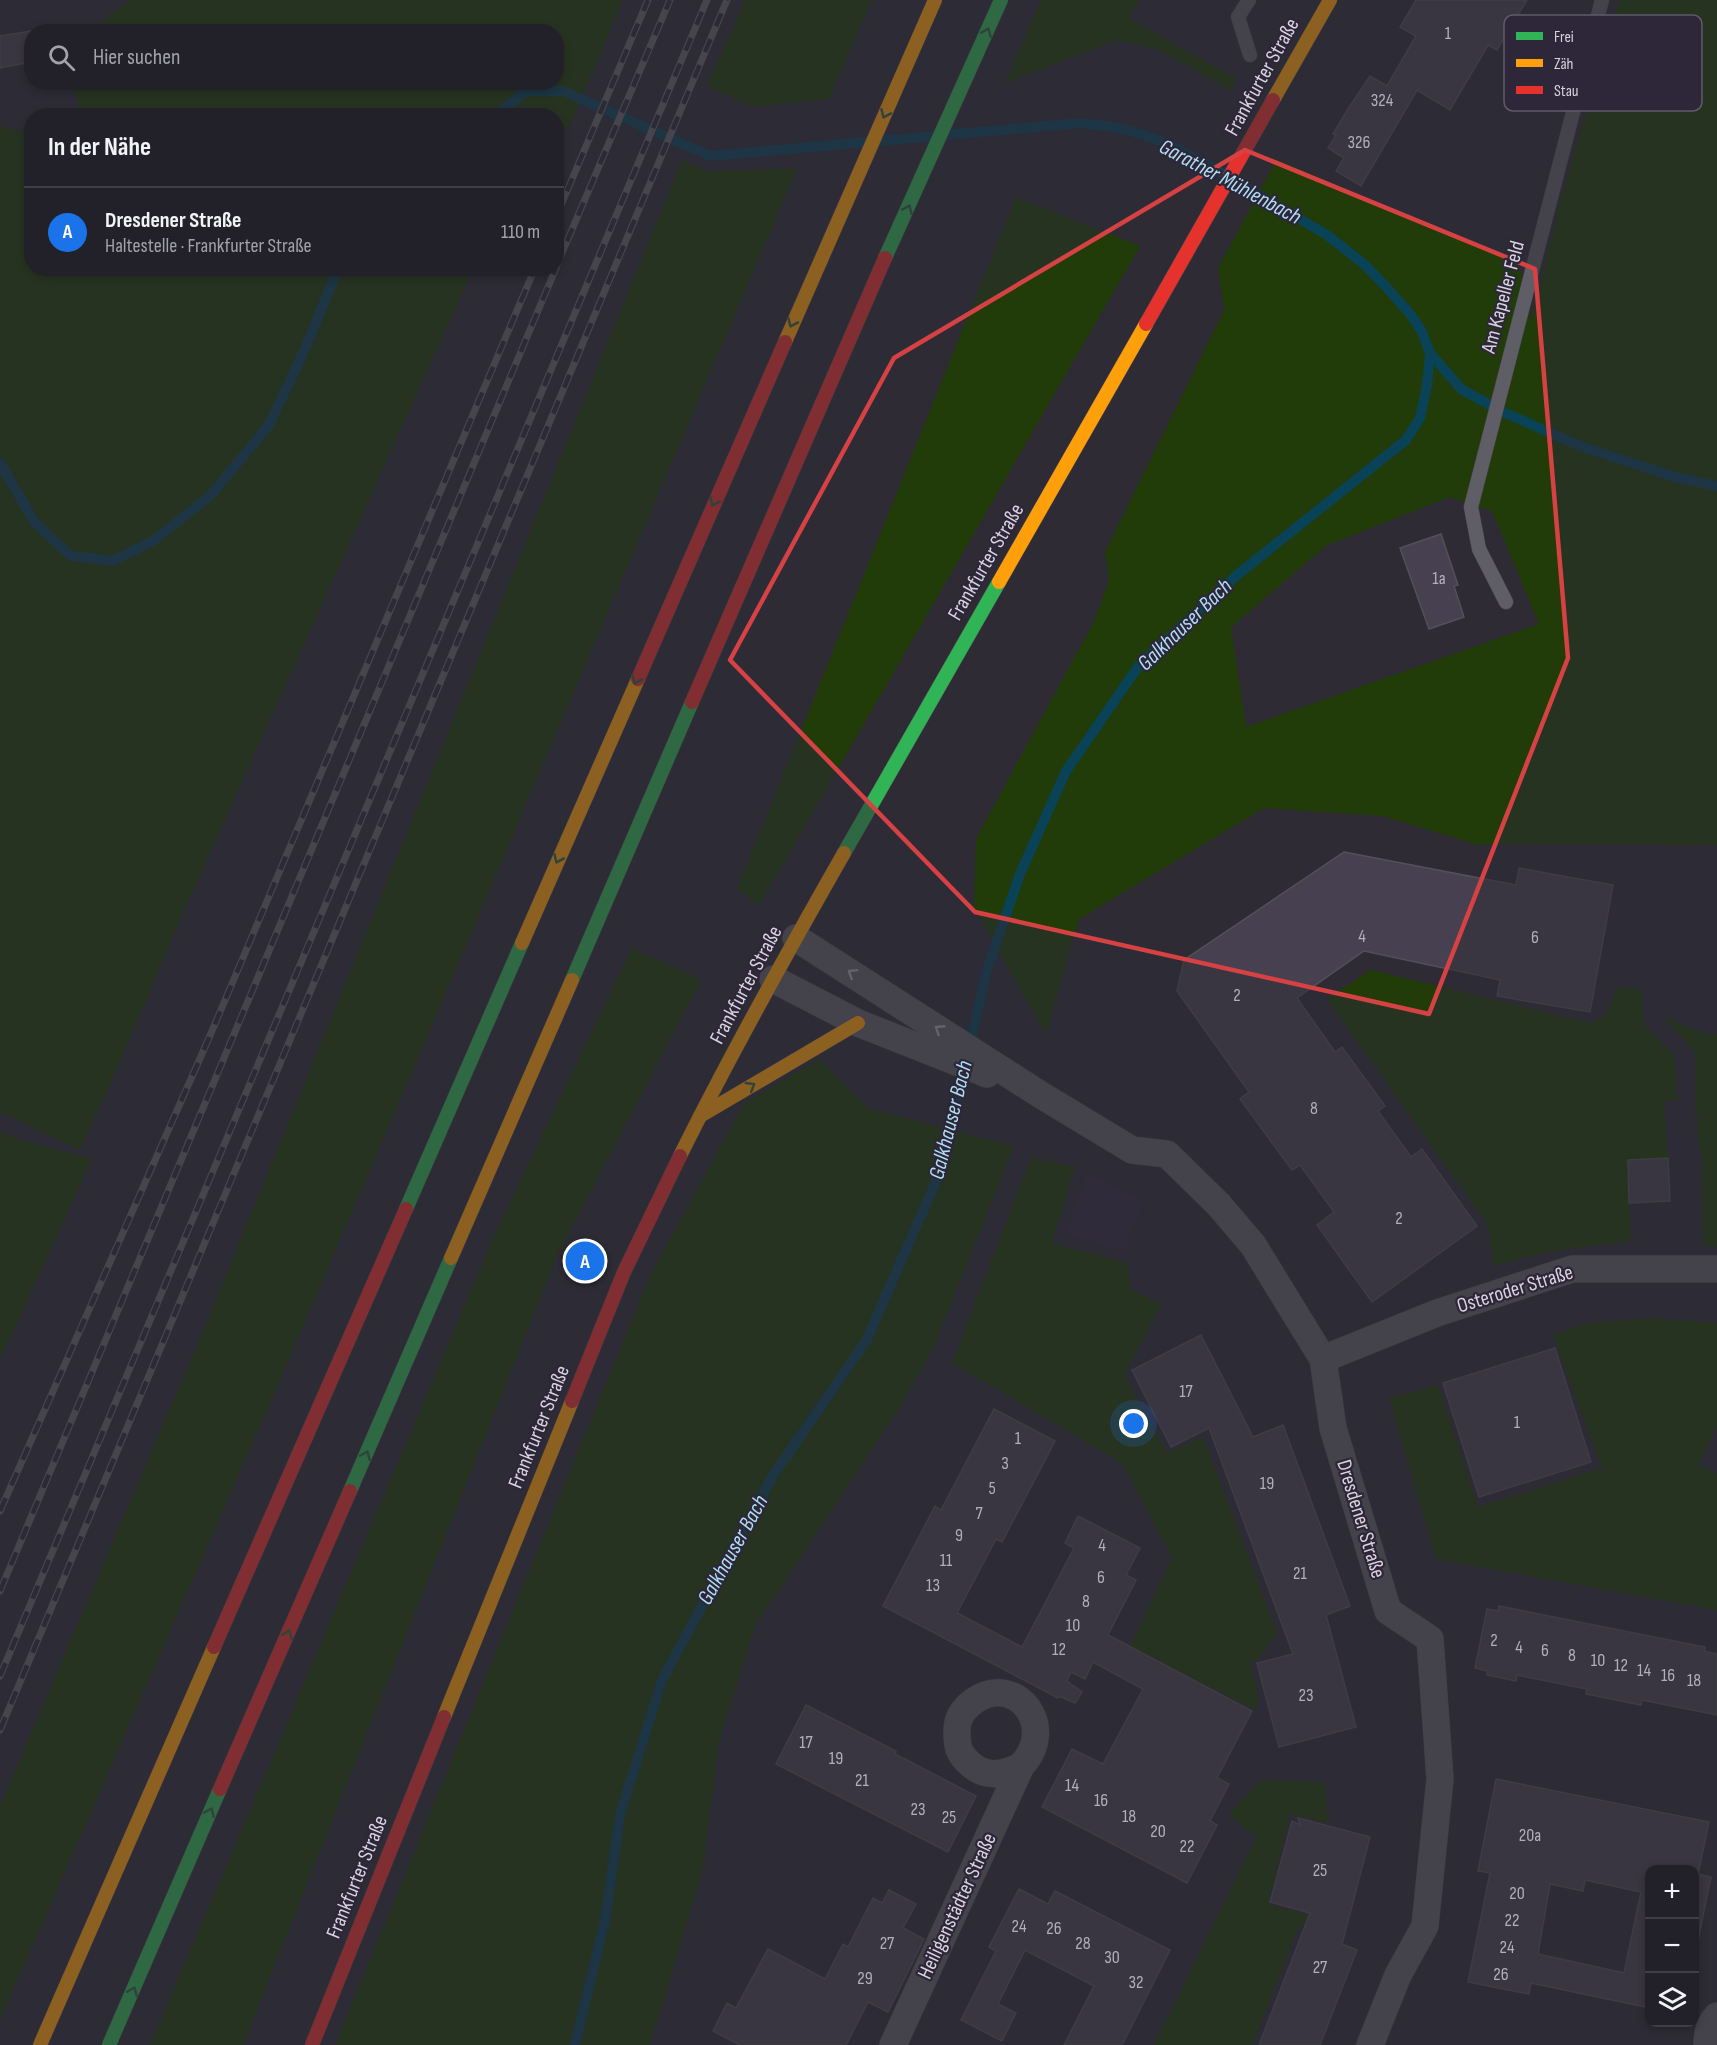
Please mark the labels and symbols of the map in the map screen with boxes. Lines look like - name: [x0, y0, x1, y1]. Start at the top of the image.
- street label: Frankfurter Straße: [1219, 14, 1305, 140]
- legend: [1504, 15, 1702, 111]
- house number: 1: [1445, 23, 1452, 44]
- one-way arrow: [980, 27, 992, 38]
- text: Frei: [1554, 28, 1574, 47]
- text: Zäh: [1554, 55, 1573, 74]
- text: Stau: [1554, 82, 1579, 101]
- house number: 324: [1371, 90, 1394, 111]
- one-way arrow: [881, 107, 893, 118]
- house number: 326: [1348, 132, 1371, 153]
- water label: Garather Mühlenbach: [1154, 133, 1306, 231]
- one-way arrow: [900, 205, 912, 216]
- street label: Am Kapeller Feld: [1476, 238, 1530, 357]
- one-way arrow: [787, 317, 799, 328]
- one-way arrow: [709, 495, 721, 506]
- street label: Frankfurter Straße: [943, 499, 1029, 625]
- house number: 1a: [1432, 568, 1446, 589]
- water label: Galkhauser Bach: [1132, 573, 1238, 677]
- one-way arrow: [631, 674, 643, 685]
- one-way arrow: [553, 853, 565, 864]
- street label: Frankfurter Straße: [704, 922, 788, 1048]
- house number: 4: [1358, 926, 1366, 947]
- house number: 6: [1531, 927, 1539, 948]
- one-way arrow: [848, 968, 858, 980]
- house number: 2: [1233, 985, 1241, 1006]
- one-way arrow: [935, 1025, 946, 1036]
- water label: Galkhauser Bach: [923, 1058, 979, 1182]
- one-way arrow: [745, 1082, 755, 1093]
- house number: 8: [1310, 1098, 1318, 1119]
- house number: 2: [1395, 1208, 1403, 1229]
- pin: A: [566, 1238, 604, 1284]
- street label: Osteroder Straße: [1454, 1260, 1576, 1318]
- street label: Frankfurter Straße: [503, 1362, 575, 1492]
- house number: 17: [1179, 1381, 1194, 1402]
- your location: [1119, 1409, 1148, 1438]
- house number: 1: [1514, 1412, 1521, 1433]
- house number: 1: [1015, 1428, 1022, 1449]
- one-way arrow: [359, 1450, 371, 1461]
- house number: 3: [1001, 1453, 1009, 1474]
- street label: Dresdener Straße: [1331, 1457, 1391, 1581]
- house number: 19: [1260, 1473, 1274, 1494]
- house number: 5: [988, 1478, 996, 1499]
- water label: Galkhauser Bach: [692, 1490, 774, 1610]
- house number: 7: [975, 1503, 983, 1524]
- house number: 9: [955, 1525, 963, 1546]
- house number: 4: [1098, 1535, 1106, 1556]
- house number: 11: [940, 1550, 953, 1571]
- house number: 21: [1293, 1563, 1308, 1584]
- house number: 6: [1097, 1567, 1105, 1588]
- house number: 13: [926, 1575, 940, 1596]
- house number: 8: [1082, 1591, 1090, 1612]
- house number: 10: [1066, 1615, 1080, 1636]
- one-way arrow: [281, 1629, 293, 1640]
- house number: 2: [1490, 1630, 1498, 1651]
- house number: 4: [1515, 1637, 1523, 1658]
- house number: 12: [1052, 1639, 1066, 1660]
- house number: 6: [1541, 1640, 1549, 1661]
- house number: 8: [1568, 1645, 1576, 1666]
- house number: 10: [1591, 1650, 1605, 1671]
- house number: 12: [1614, 1655, 1628, 1676]
- house number: 14: [1637, 1660, 1651, 1681]
- house number: 16: [1661, 1665, 1675, 1686]
- house number: 18: [1687, 1670, 1701, 1691]
- house number: 23: [1299, 1685, 1314, 1706]
- house number: 17: [799, 1732, 814, 1753]
- house number: 19: [829, 1748, 843, 1769]
- house number: 21: [855, 1770, 870, 1791]
- house number: 14: [1065, 1775, 1079, 1796]
- house number: 16: [1094, 1790, 1108, 1811]
- house number: 23: [911, 1799, 926, 1820]
- house number: 18: [1122, 1806, 1136, 1827]
- house number: 25: [942, 1807, 956, 1828]
- one-way arrow: [203, 1808, 215, 1819]
- street label: Frankfurter Straße: [321, 1812, 393, 1942]
- house number: 20: [1150, 1821, 1166, 1842]
- house number: 20a: [1519, 1825, 1541, 1846]
- street label: Heiligenstädter Straße: [912, 1829, 1002, 1983]
- house number: 22: [1180, 1836, 1194, 1857]
- house number: 25: [1313, 1860, 1327, 1881]
- house number: 20: [1509, 1883, 1525, 1904]
- house number: 22: [1505, 1910, 1519, 1931]
- house number: 24: [1012, 1916, 1027, 1937]
- house number: 26: [1046, 1918, 1062, 1939]
- house number: 27: [880, 1933, 895, 1954]
- house number: 28: [1075, 1933, 1091, 1954]
- house number: 24: [1500, 1937, 1515, 1958]
- house number: 30: [1104, 1947, 1120, 1968]
- house number: 27: [1313, 1957, 1328, 1978]
- house number: 26: [1493, 1964, 1509, 1985]
- house number: 29: [857, 1968, 873, 1989]
- house number: 32: [1129, 1972, 1143, 1993]
- one-way arrow: [126, 1987, 138, 1998]

